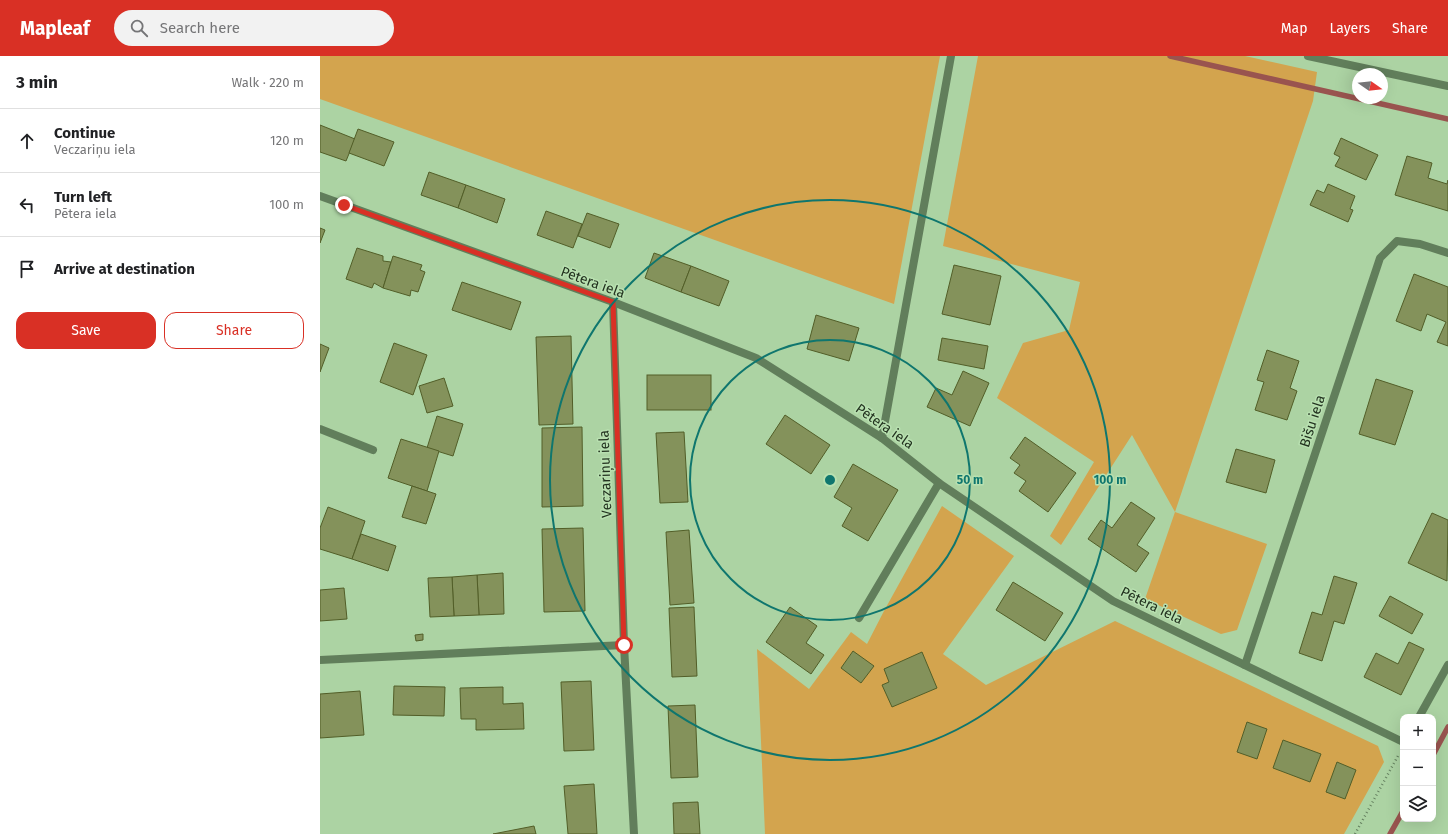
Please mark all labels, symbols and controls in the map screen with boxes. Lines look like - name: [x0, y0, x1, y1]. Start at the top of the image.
- search box: [114, 10, 394, 46]
- text: Mapleaf: [20, 17, 90, 40]
- icon: search: [128, 17, 150, 39]
- text: Search here: [160, 19, 240, 37]
- text: Map: [1281, 20, 1307, 37]
- text: Layers: [1329, 20, 1370, 37]
- text: Share: [1392, 20, 1428, 37]
- north arrow: [1352, 68, 1388, 104]
- text: 3 min: [16, 72, 58, 93]
- text: Walk · 220 m: [232, 75, 304, 90]
- text: Continue: [54, 124, 115, 142]
- icon: ahead: [16, 130, 38, 152]
- text: 120 m: [270, 133, 304, 148]
- text: Veczariņu iela: [54, 142, 136, 157]
- text: Turn left: [54, 188, 112, 206]
- icon: left: [16, 194, 38, 216]
- route end: [335, 196, 353, 214]
- text: 100 m: [269, 197, 304, 212]
- text: Pētera iela: [54, 206, 116, 221]
- icon: arrive: [16, 258, 38, 280]
- text: Arrive at destination: [54, 260, 195, 278]
- street label: Pētera iela: [558, 263, 627, 302]
- button: Save: [16, 312, 156, 349]
- button: Share: [164, 312, 304, 349]
- street label: Bišu iela: [1296, 393, 1329, 450]
- street label: Pētera iela: [852, 400, 917, 453]
- street label: Veczariņu iela: [595, 430, 617, 518]
- centre of rings: [823, 473, 837, 487]
- text: 50 m: [957, 473, 983, 487]
- text: 100 m: [1094, 473, 1126, 487]
- street label: Pētera iela: [1118, 583, 1186, 628]
- route start: [615, 636, 633, 654]
- map controls: [1400, 714, 1436, 822]
- button: +: [1400, 714, 1436, 750]
- button: −: [1400, 750, 1436, 786]
- button: layers: [1400, 786, 1436, 822]

